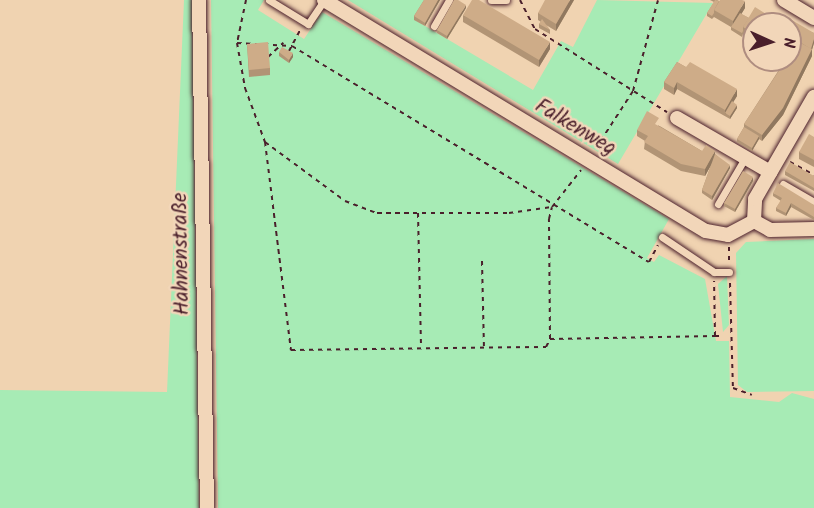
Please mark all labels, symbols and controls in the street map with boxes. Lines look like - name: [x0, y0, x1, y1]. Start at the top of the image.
- north arrow: [742, 12, 802, 72]
- text: N: [776, 37, 801, 49]
- street label: Falkenweg: [530, 94, 620, 162]
- street label: Hahnenstraße: [168, 192, 196, 316]

